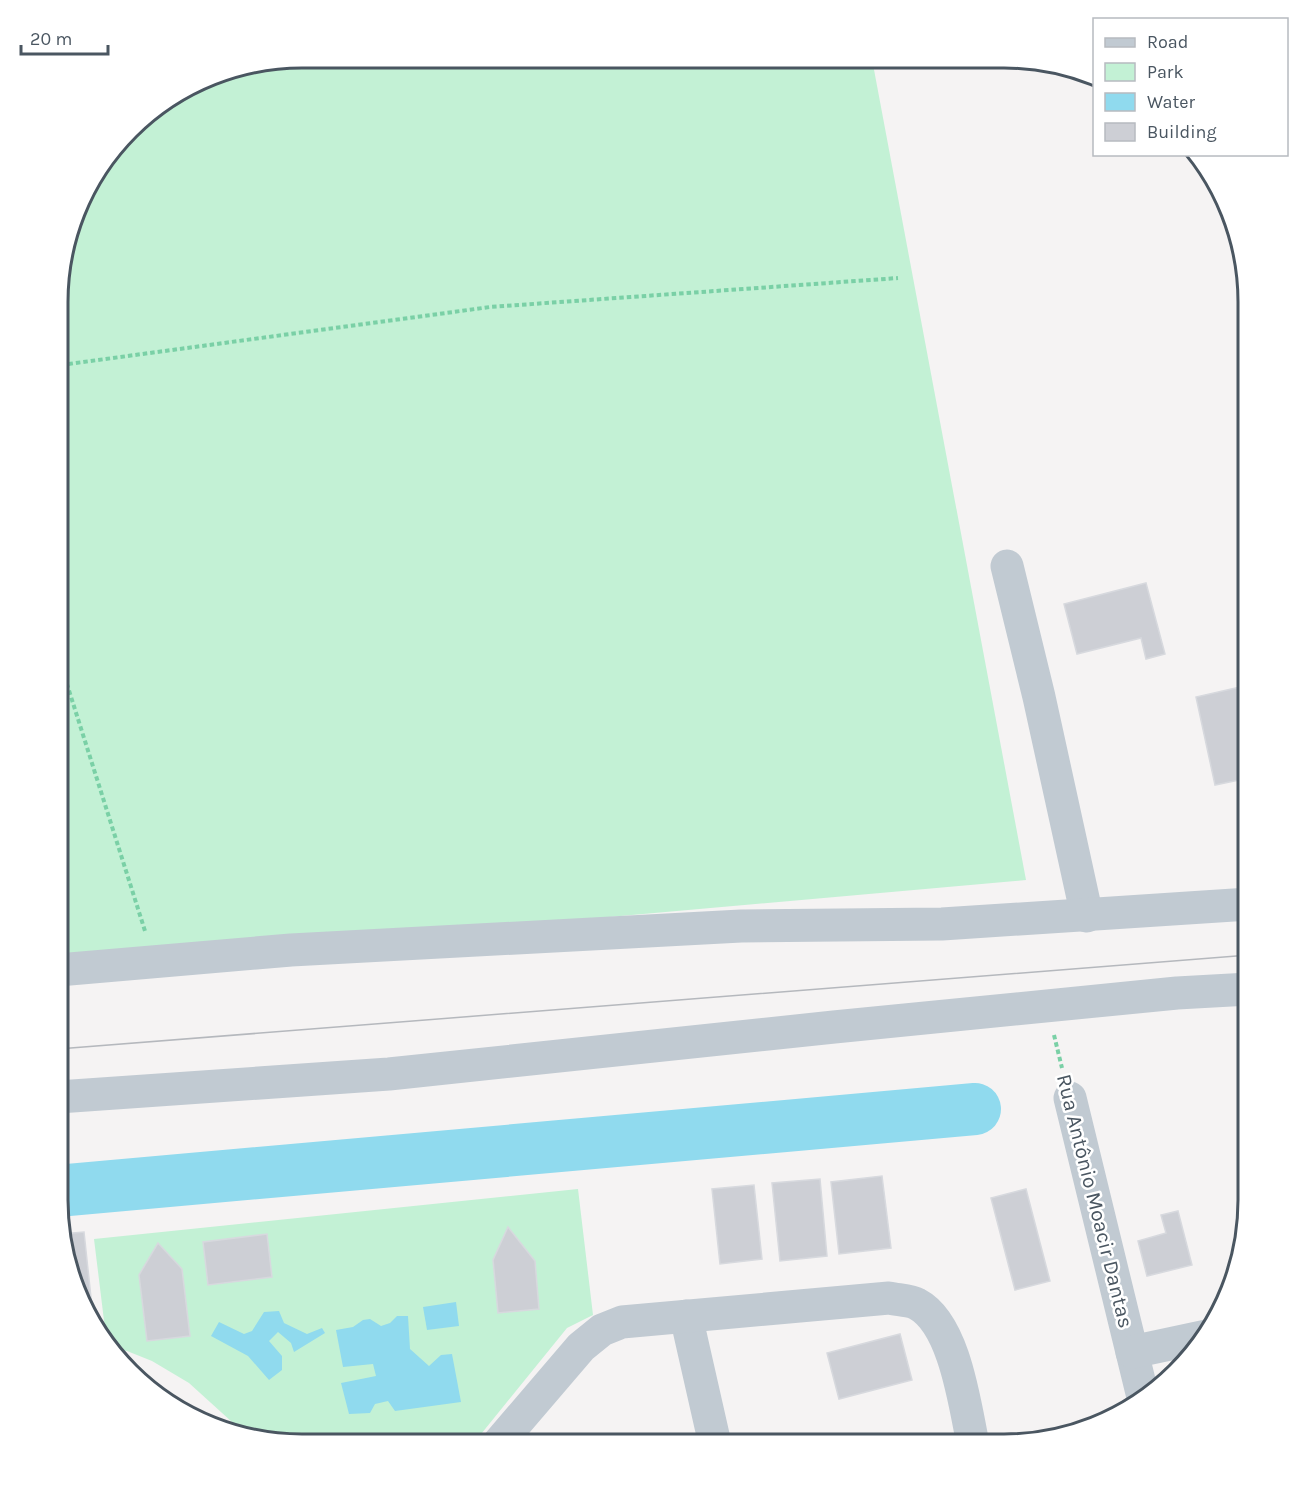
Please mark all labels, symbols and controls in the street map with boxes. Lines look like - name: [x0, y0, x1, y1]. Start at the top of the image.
- scale bar: [21, 18, 108, 56]
- legend: [1093, 18, 1288, 156]
- text: 20 m: [30, 28, 72, 50]
- text: Road: [1147, 31, 1188, 53]
- text: Park: [1147, 61, 1184, 83]
- text: Water: [1147, 91, 1195, 113]
- text: Building: [1147, 121, 1217, 143]
- street label: Rua Antônio Moacir Dantas: [1052, 1072, 1138, 1330]

